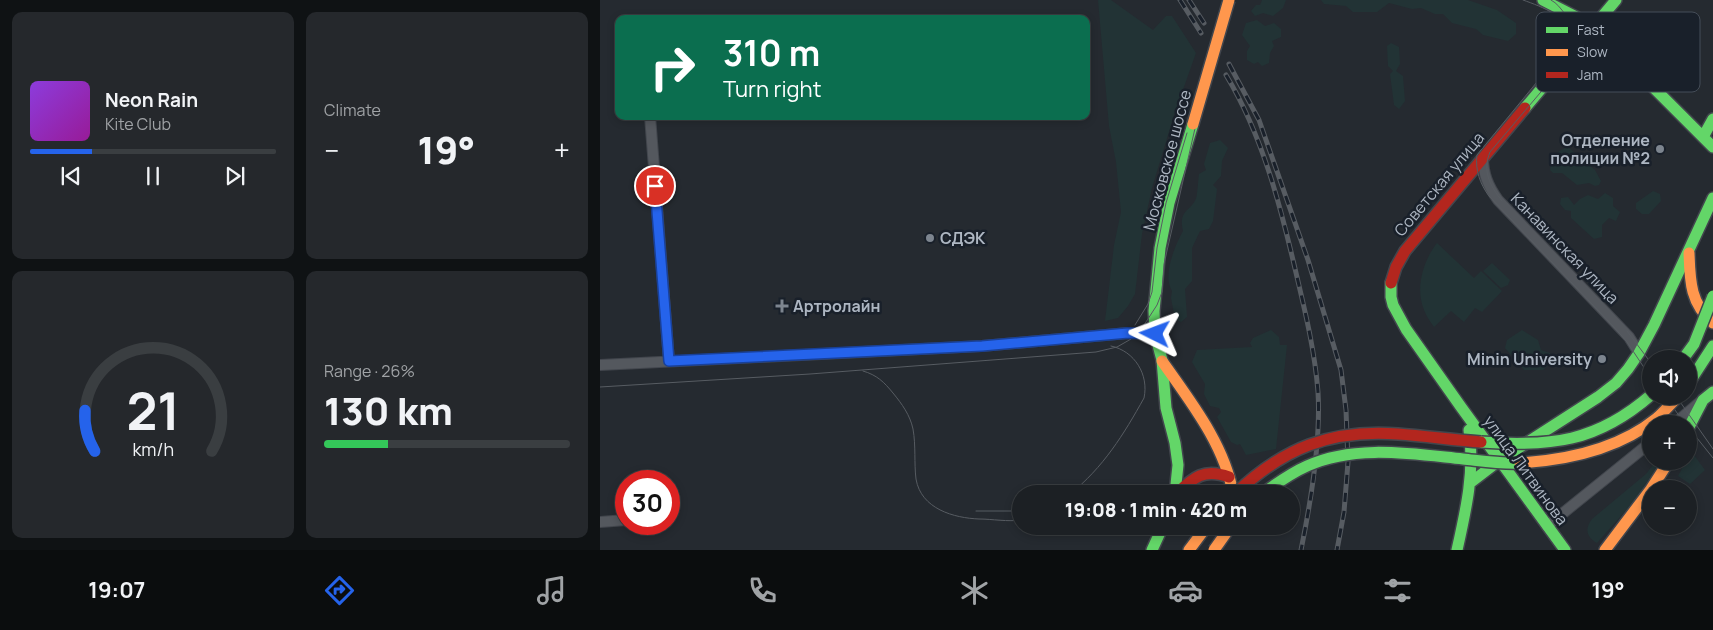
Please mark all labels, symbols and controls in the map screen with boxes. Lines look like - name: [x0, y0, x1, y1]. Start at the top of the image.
- legend: [1536, 12, 1700, 92]
- text: Fast: [1577, 20, 1605, 39]
- text: 310 m: [723, 29, 820, 77]
- icon: right: [640, 35, 705, 100]
- text: Slow: [1577, 42, 1608, 61]
- text: Jam: [1577, 65, 1603, 84]
- text: Turn right: [723, 74, 821, 104]
- text: Neon Rain: [105, 87, 198, 113]
- street label: Московское шоссе: [1138, 87, 1196, 233]
- text: Climate: [324, 99, 381, 121]
- text: Kite Club: [105, 113, 171, 135]
- text: 19°: [417, 123, 475, 175]
- street label: Советская улица: [1389, 127, 1489, 241]
- place label: Отделение полиции №2: [1550, 129, 1650, 169]
- text: −: [324, 131, 339, 169]
- text: +: [554, 131, 570, 169]
- marker: Отделение полиции №2: [1654, 143, 1666, 155]
- icon: previous: [57, 162, 85, 190]
- icon: pause: [139, 162, 167, 190]
- icon: next: [221, 162, 249, 190]
- pin: [634, 165, 676, 207]
- icon: arrive: [641, 172, 669, 200]
- street label: Канавинская улица: [1506, 188, 1624, 308]
- place label: СДЭК: [940, 227, 986, 249]
- marker: СДЭК: [924, 232, 936, 244]
- place label: Артролайн: [793, 295, 880, 317]
- marker: Артролайн: [775, 299, 789, 313]
- position arrow: [1128, 307, 1180, 359]
- place label: Minin University: [1467, 348, 1592, 370]
- map controls: [1642, 350, 1697, 535]
- button: sound: [1642, 350, 1697, 405]
- marker: Minin University: [1596, 353, 1608, 365]
- text: Range · 26%: [324, 360, 415, 382]
- text: 21: [126, 375, 180, 446]
- text: 130 km: [324, 384, 453, 436]
- street label: улица Литвинова: [1479, 411, 1573, 529]
- button: +: [1642, 415, 1697, 470]
- text: km/h: [132, 437, 174, 461]
- speed limit sign: 30: [615, 470, 680, 535]
- button: −: [1642, 480, 1697, 535]
- text: 19:08 · 1 min · 420 m: [1065, 497, 1247, 523]
- icon: directions: [322, 573, 357, 608]
- icon: music: [534, 573, 569, 608]
- icon: phone: [745, 573, 780, 608]
- icon: climate: [957, 573, 992, 608]
- icon: car: [1168, 573, 1203, 608]
- icon: filters: [1380, 573, 1415, 608]
- text: 19:07: [88, 575, 145, 605]
- text: 19°: [1591, 575, 1625, 605]

